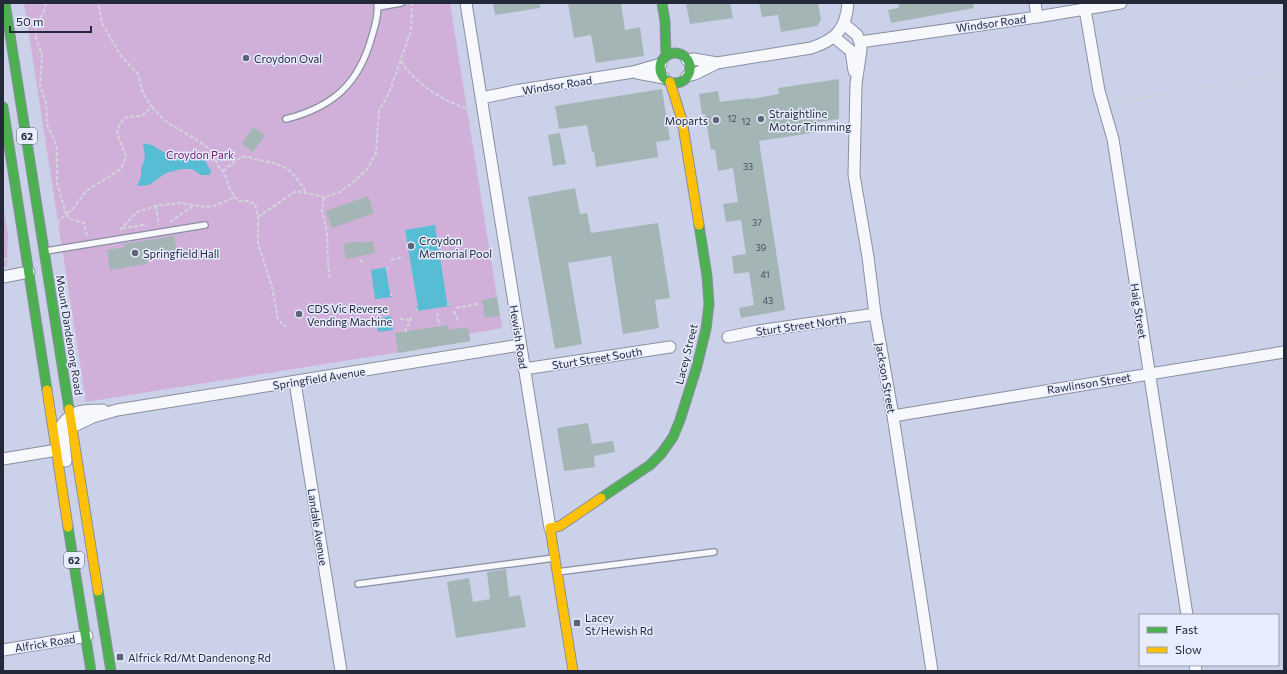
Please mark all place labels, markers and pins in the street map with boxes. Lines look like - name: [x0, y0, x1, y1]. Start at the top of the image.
- place label: Croydon Oval: [254, 52, 322, 65]
- marker: Croydon Oval: [241, 53, 251, 63]
- place label: Straightline Motor Trimming: [769, 107, 851, 133]
- place label: Moparts: [665, 114, 708, 127]
- marker: Straightline Motor Trimming: [756, 114, 766, 124]
- marker: Moparts: [711, 115, 721, 125]
- place label: Croydon Memorial Pool: [419, 234, 492, 260]
- marker: Croydon Memorial Pool: [406, 241, 416, 251]
- place label: Springfield Hall: [143, 247, 219, 260]
- marker: Springfield Hall: [130, 248, 140, 258]
- place label: CDS Vic Reverse Vending Machine: [307, 302, 392, 328]
- marker: CDS Vic Reverse Vending Machine: [294, 309, 304, 319]
- place label: Lacey St/Hewish Rd: [585, 611, 653, 637]
- marker: Lacey St/Hewish Rd: [572, 618, 582, 628]
- place label: Alfrick Rd/Mt Dandenong Rd: [128, 651, 271, 664]
- marker: Alfrick Rd/Mt Dandenong Rd: [115, 652, 125, 662]

